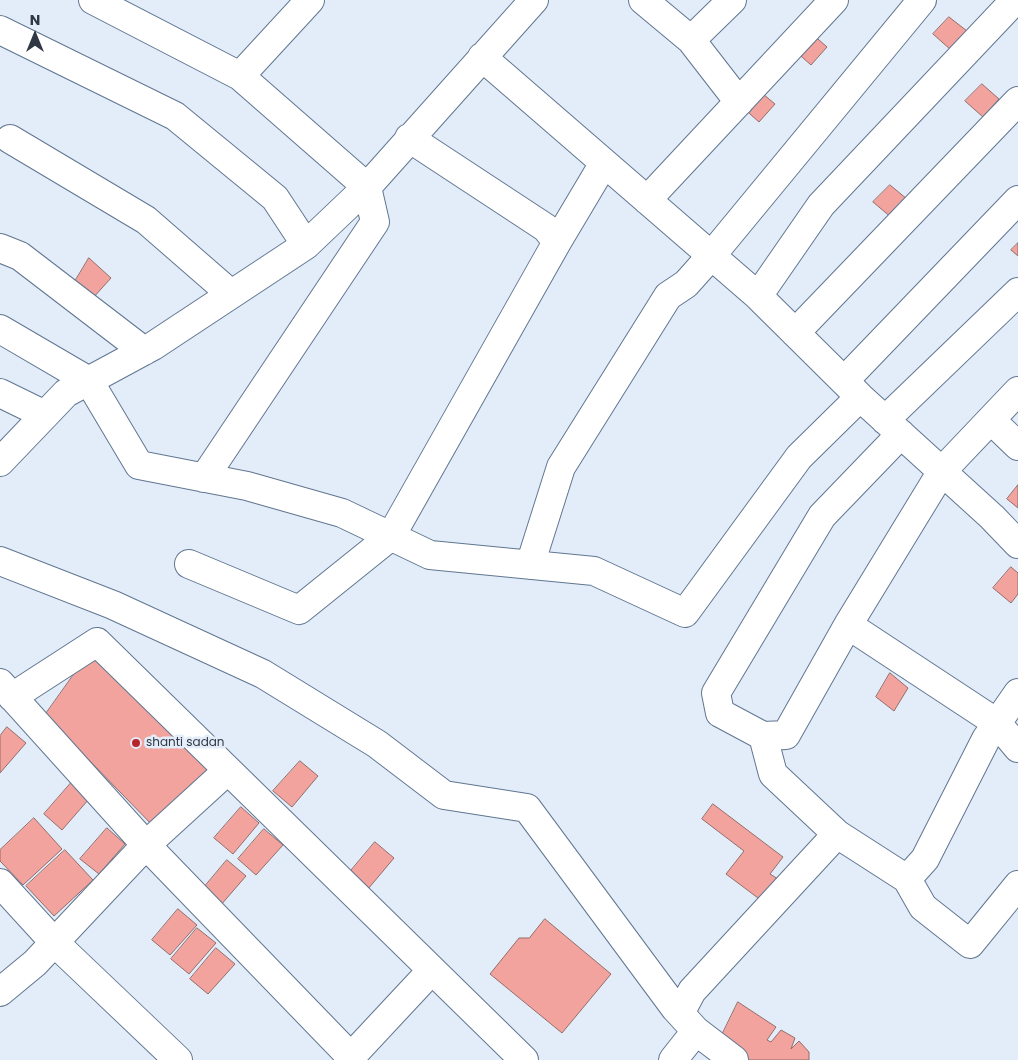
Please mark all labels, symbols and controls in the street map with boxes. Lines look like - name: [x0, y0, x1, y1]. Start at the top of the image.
- north arrow: [10, 10, 60, 60]
- text: N: [30, 10, 40, 30]
- place label: shanti sadan: [146, 736, 225, 750]
- marker: shanti sadan: [130, 737, 142, 749]

